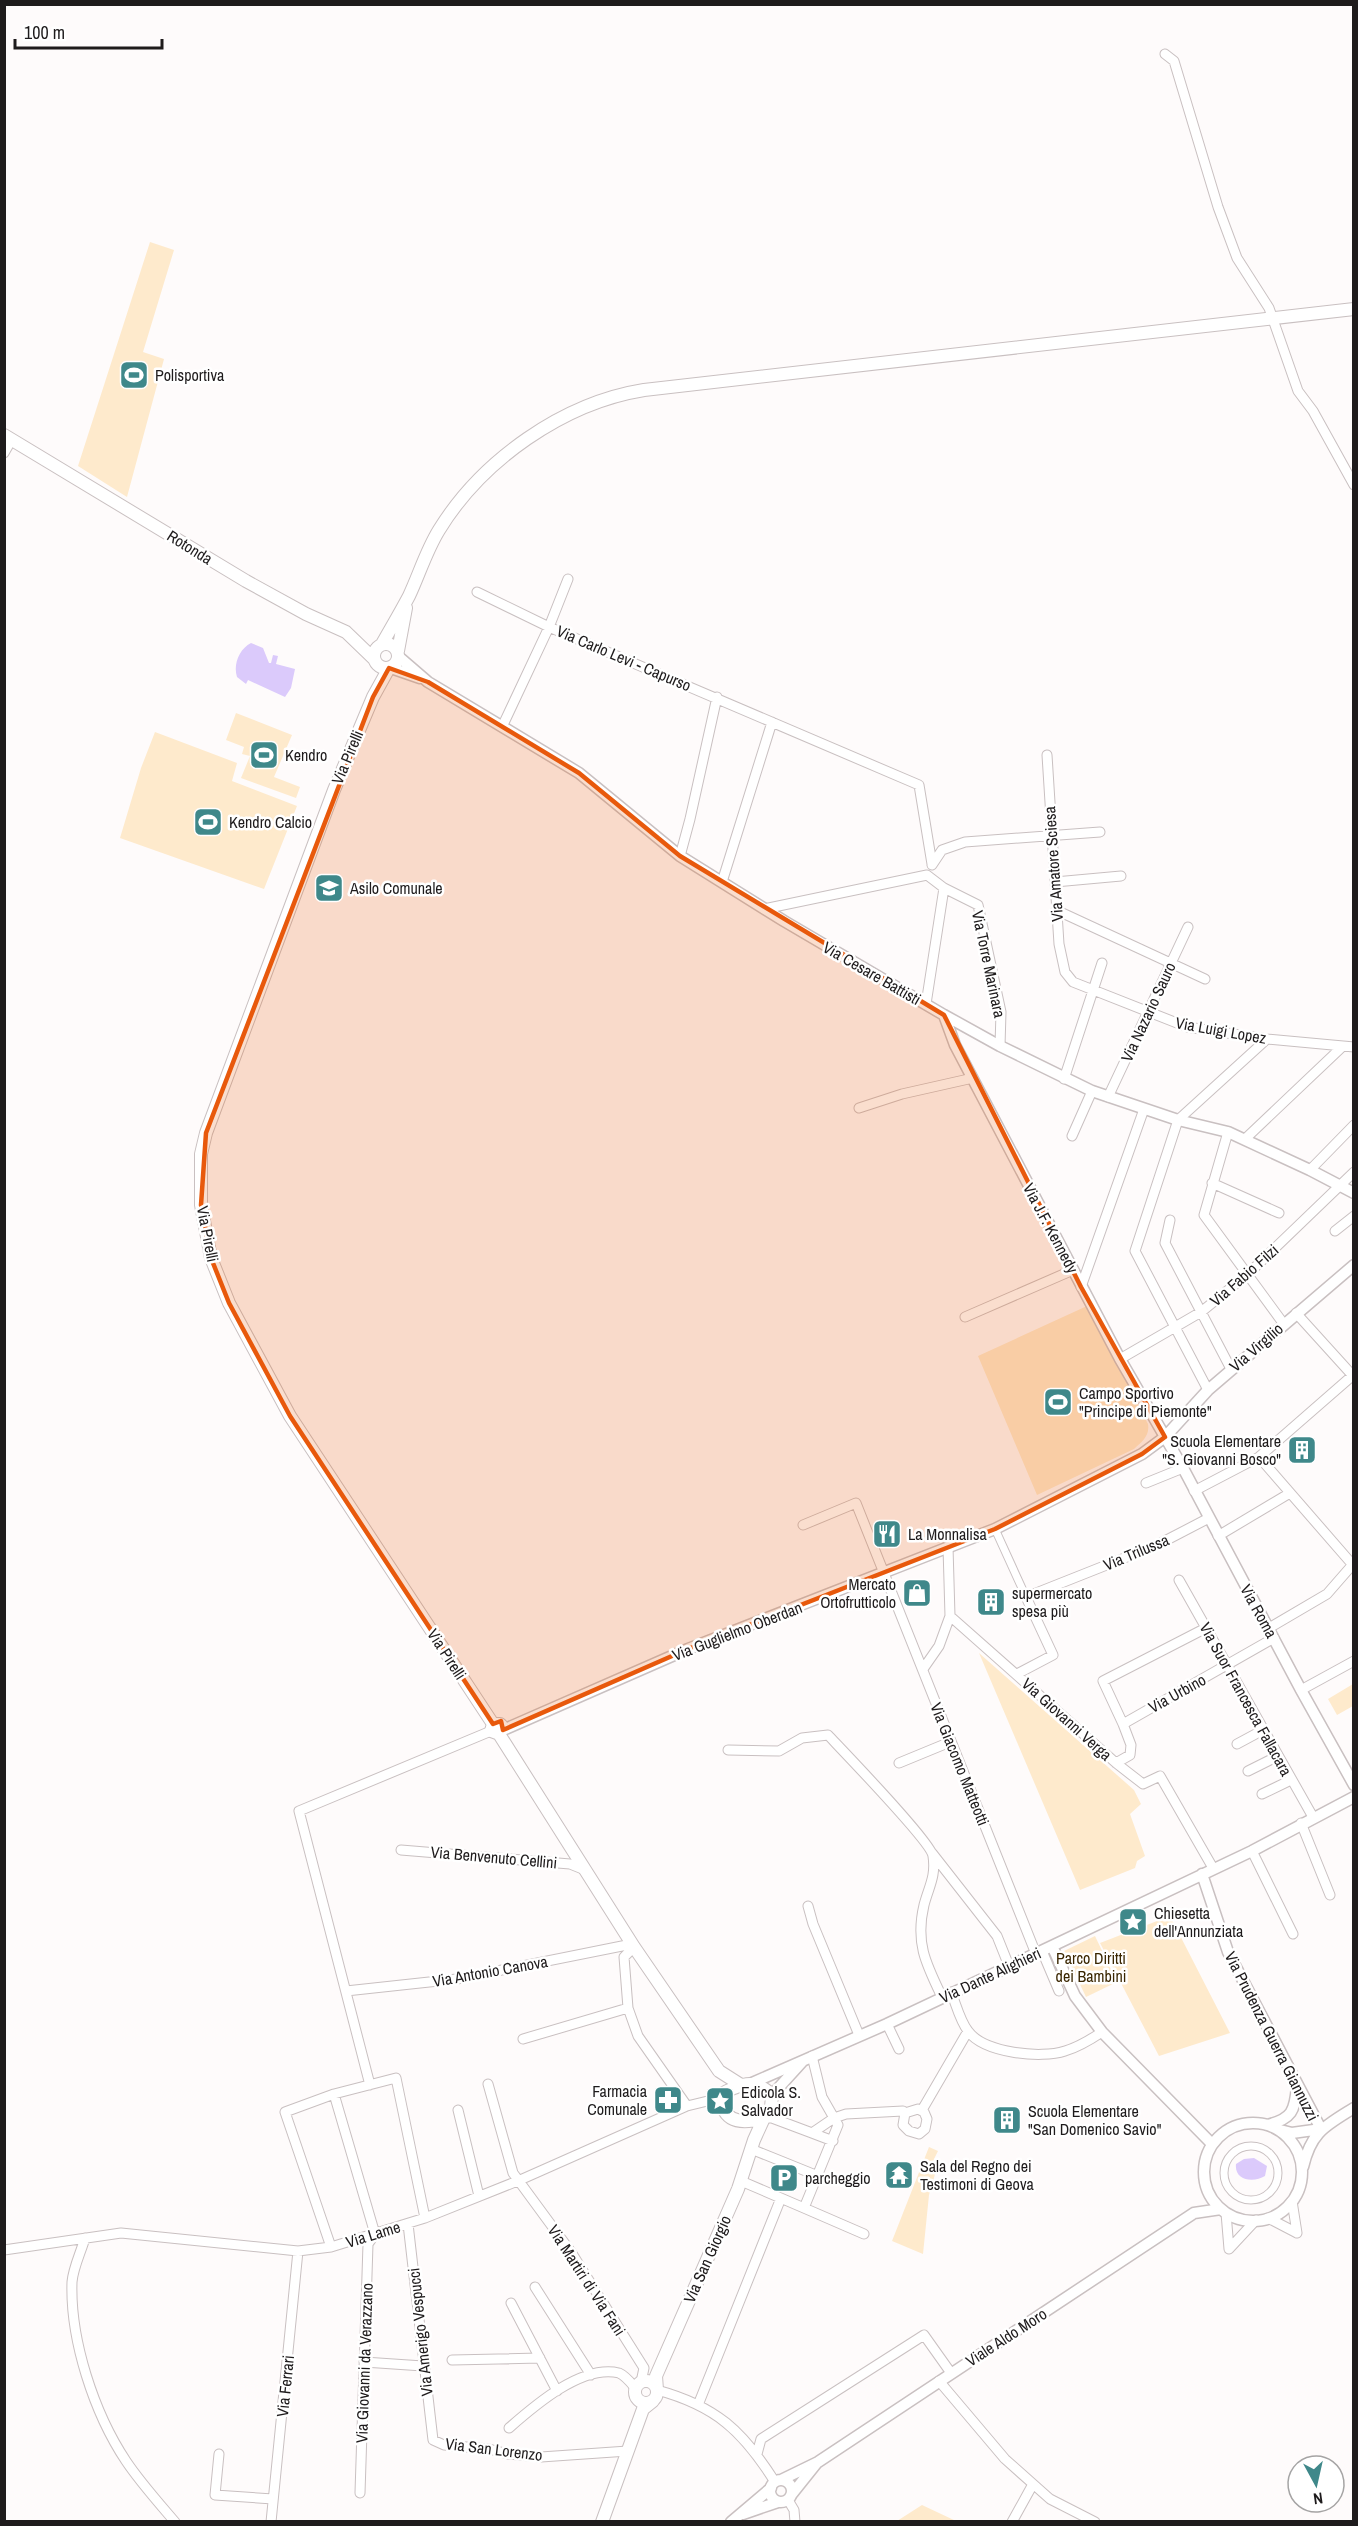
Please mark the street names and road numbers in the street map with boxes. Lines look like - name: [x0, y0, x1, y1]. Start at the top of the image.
- street label: Rotonda: [163, 525, 217, 570]
- street label: Via Carlo Levi - Capurso: [553, 620, 695, 696]
- street label: Via Pirelli: [326, 727, 368, 787]
- street label: Via Amatore Sciesa: [1038, 805, 1068, 923]
- street label: Via Torre Marinara: [967, 908, 1011, 1020]
- street label: Via Cesare Battisti: [819, 936, 925, 1010]
- street label: Via Nazario Sauro: [1115, 959, 1181, 1065]
- street label: Via Luigi Lopez: [1174, 1011, 1268, 1049]
- street label: Via J.F. Kennedy: [1018, 1179, 1084, 1277]
- street label: Via Pirelli: [192, 1204, 224, 1264]
- street label: Via Fabio Filzi: [1205, 1239, 1283, 1311]
- street label: Via Virgilio: [1224, 1318, 1288, 1376]
- street label: Via Trilussa: [1100, 1528, 1173, 1576]
- street label: Via Roma: [1235, 1580, 1283, 1642]
- street label: Via Guglielmo Oberdan: [669, 1596, 805, 1666]
- street label: Via Suor Francesca Fallacara: [1195, 1618, 1298, 1780]
- street label: Via Pirelli: [422, 1624, 472, 1684]
- street label: Via Urbino: [1144, 1668, 1210, 1718]
- street label: Via Giovanni Verga: [1017, 1673, 1117, 1766]
- street label: Via Giacomo Matteotti: [925, 1699, 995, 1829]
- street label: Via Benvenuto Cellini: [430, 1841, 558, 1873]
- street label: Via Dante Alighieri: [936, 1942, 1044, 2008]
- street label: Via Prudenza Guerra Giannuzzi: [1220, 1948, 1324, 2124]
- street label: Via Antonio Canova: [431, 1950, 550, 1992]
- street label: Via San Giorgio: [678, 2212, 736, 2306]
- street label: Via Lame: [343, 2215, 403, 2253]
- street label: Via Martiri di Via Fani: [543, 2220, 631, 2340]
- street label: Via Amerigo Vespucci: [402, 2267, 438, 2397]
- street label: Via Giovanni da Verazzano: [350, 2283, 378, 2443]
- street label: Viale Aldo Moro: [961, 2303, 1051, 2371]
- street label: Via Ferrari: [271, 2354, 299, 2418]
- street label: Via San Lorenzo: [444, 2432, 544, 2466]

